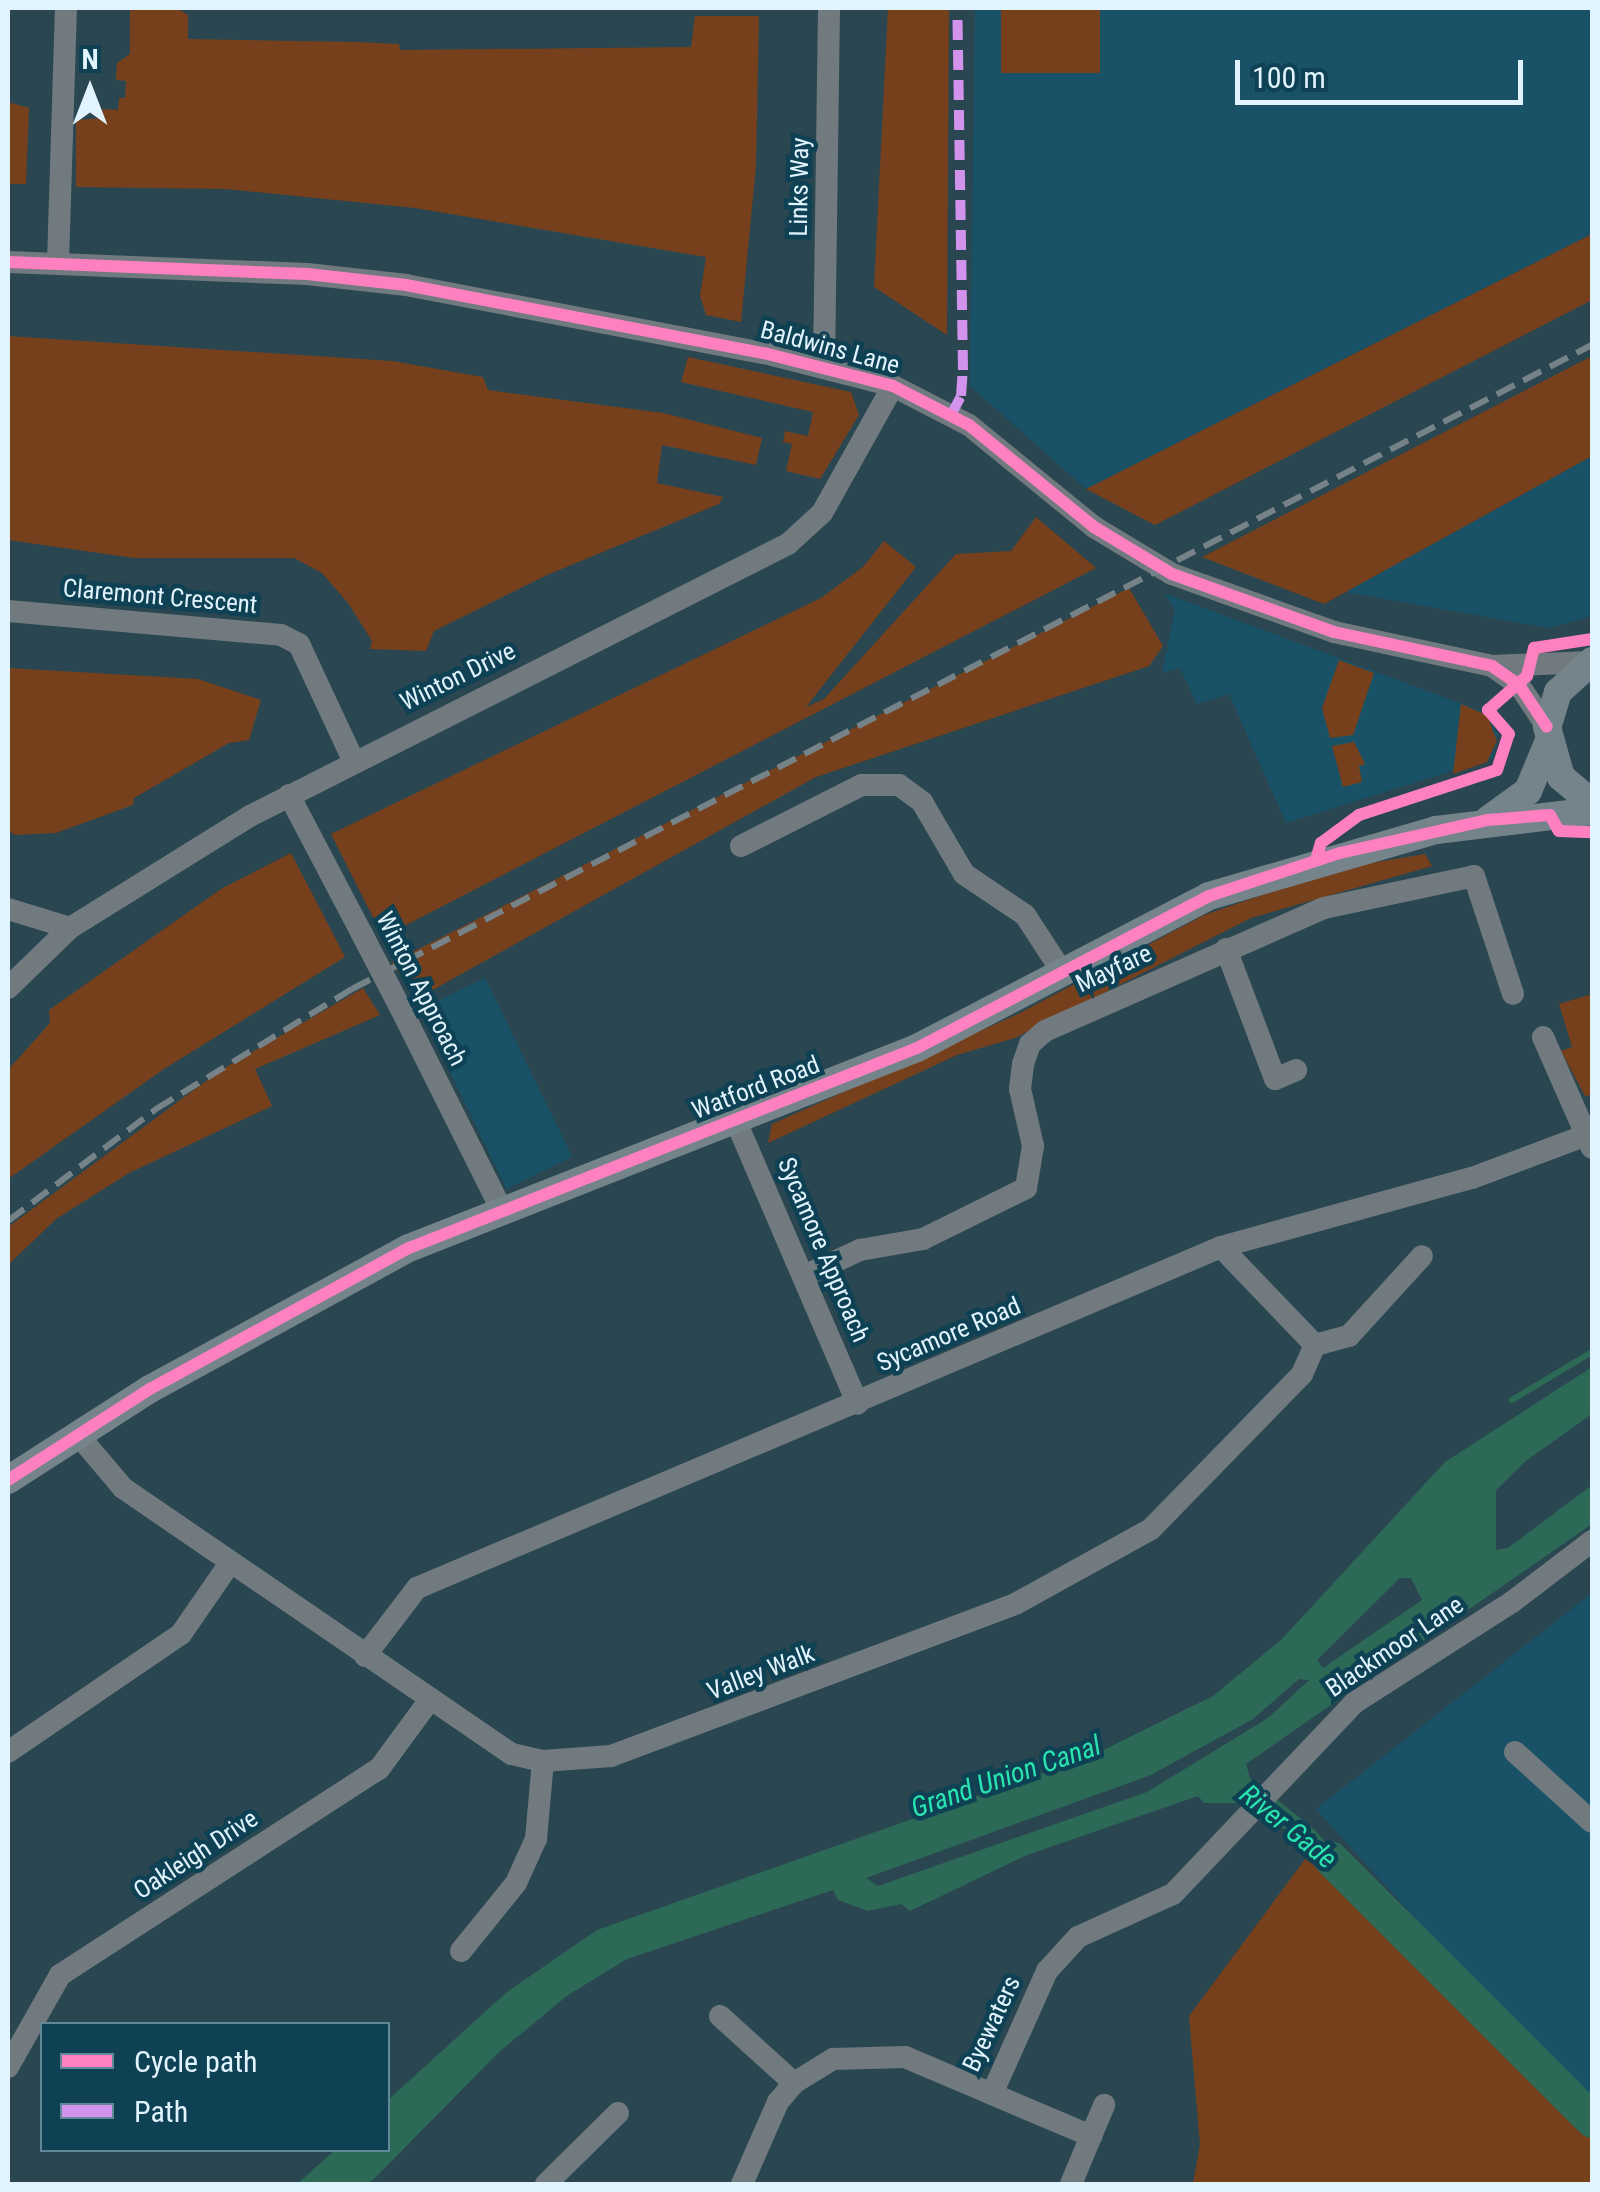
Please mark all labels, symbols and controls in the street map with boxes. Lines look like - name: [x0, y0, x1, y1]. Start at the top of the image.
- north arrow: [40, 40, 140, 140]
- scale bar: [1240, 40, 1528, 102]
- text: N: [81, 43, 99, 76]
- text: 100 m: [1252, 60, 1326, 95]
- street label: Links Way: [784, 137, 816, 237]
- street label: Baldwins Lane: [757, 315, 903, 381]
- street label: Claremont Crescent: [62, 574, 258, 620]
- street label: Winton Drive: [396, 636, 520, 718]
- street label: Winton Approach: [369, 907, 473, 1071]
- street label: Mayfare: [1071, 938, 1157, 1000]
- street label: Watford Road: [688, 1050, 824, 1126]
- street label: Sycamore Approach: [771, 1153, 875, 1347]
- street label: Sycamore Road: [873, 1291, 1025, 1379]
- street label: Blackmoor Lane: [1321, 1590, 1469, 1704]
- street label: Valley Walk: [703, 1639, 819, 1707]
- water label: Grand Union Canal: [907, 1729, 1105, 1825]
- water label: River Gade: [1233, 1778, 1343, 1876]
- street label: Oakleigh Drive: [129, 1804, 263, 1906]
- street label: Byewaters: [957, 1971, 1027, 2077]
- legend: [40, 2022, 390, 2152]
- text: Cycle path: [134, 2044, 258, 2079]
- text: Path: [134, 2094, 188, 2129]

